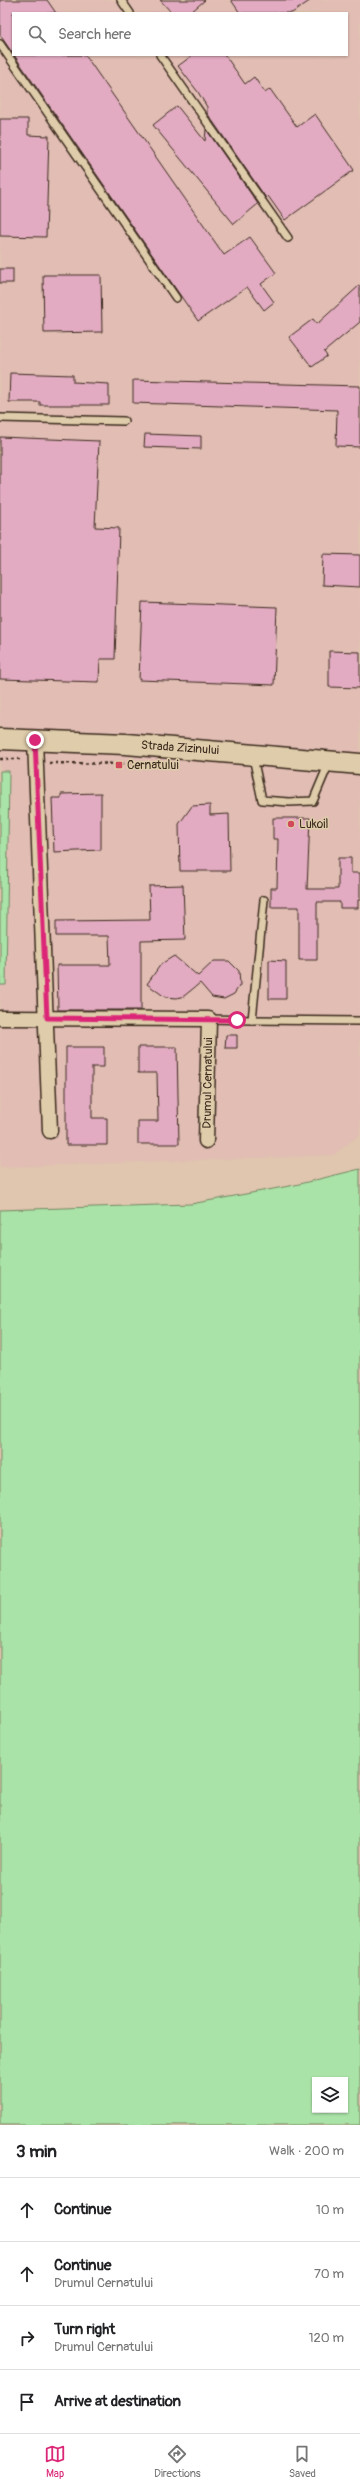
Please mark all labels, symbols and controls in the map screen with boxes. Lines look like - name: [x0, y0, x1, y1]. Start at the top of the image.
- search box: [12, 12, 348, 56]
- icon: search: [26, 23, 48, 45]
- text: Search here: [58, 25, 131, 44]
- route end: [26, 731, 44, 749]
- street label: Strada Zizinului: [140, 738, 220, 758]
- place label: Cernatului: [127, 758, 179, 773]
- marker: Cernatului: [114, 760, 124, 770]
- place label: Lukoil: [299, 817, 328, 832]
- marker: Lukoil: [286, 819, 296, 829]
- route start: [228, 1011, 246, 1029]
- street label: Drumul Cernatului: [200, 1037, 216, 1129]
- map controls: [312, 2077, 348, 2113]
- button: layers: [312, 2077, 348, 2113]
- text: 3 min: [16, 2141, 57, 2162]
- text: Walk · 200 m: [269, 2143, 344, 2159]
- icon: ahead: [16, 2199, 38, 2221]
- text: Continue: [54, 2200, 112, 2219]
- text: 10 m: [316, 2202, 344, 2218]
- text: Continue: [54, 2256, 112, 2275]
- icon: ahead: [16, 2263, 38, 2285]
- text: 70 m: [314, 2266, 344, 2282]
- text: Drumul Cernatului: [54, 2275, 153, 2291]
- text: Turn right: [54, 2320, 115, 2339]
- icon: right: [16, 2327, 38, 2349]
- text: 120 m: [308, 2330, 344, 2346]
- text: Drumul Cernatului: [54, 2339, 153, 2355]
- icon: arrive: [16, 2391, 38, 2413]
- text: Arrive at destination: [54, 2392, 181, 2411]
- tab: Map: [44, 2443, 66, 2480]
- tab: Directions: [154, 2443, 201, 2480]
- tab: Saved: [289, 2443, 316, 2480]

